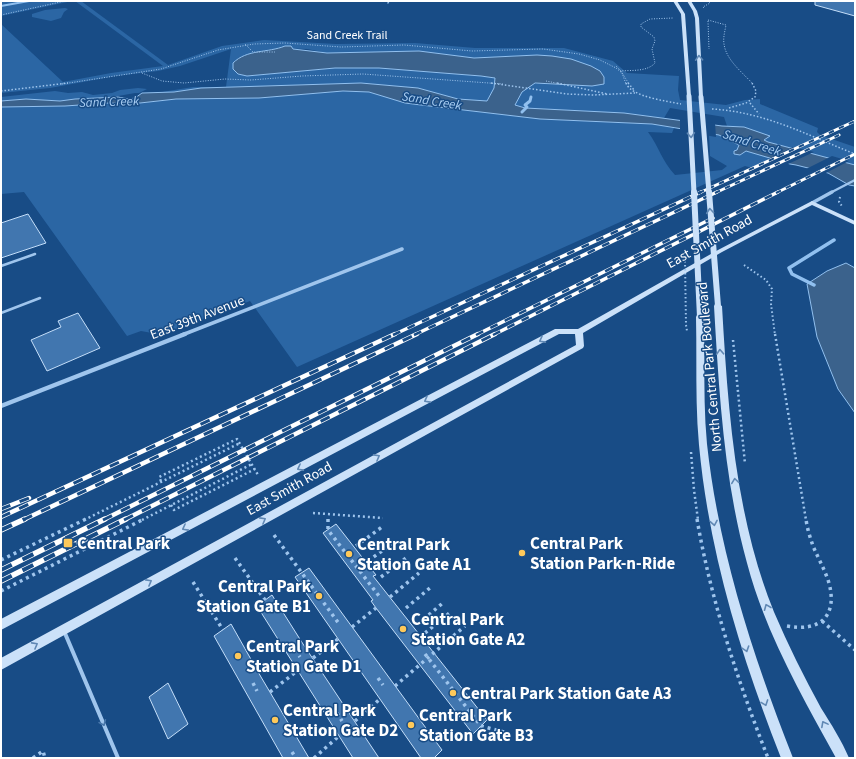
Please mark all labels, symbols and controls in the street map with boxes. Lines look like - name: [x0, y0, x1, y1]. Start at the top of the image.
- street label: Sand Creek Trail: [306, 27, 388, 44]
- one-way arrow: [695, 55, 704, 61]
- water label: Sand Creek: [401, 87, 464, 115]
- water label: Sand Creek: [79, 92, 140, 112]
- water label: Sand Creek: [720, 125, 784, 161]
- one-way arrow: [687, 132, 695, 138]
- one-way arrow: [706, 208, 715, 214]
- street label: East Smith Road: [663, 210, 756, 274]
- street label: North Central Park Boulevard: [693, 281, 727, 453]
- street label: East 39th Avenue: [147, 291, 248, 345]
- one-way arrow: [539, 335, 547, 343]
- one-way arrow: [716, 349, 725, 355]
- one-way arrow: [424, 396, 432, 403]
- one-way arrow: [373, 454, 380, 462]
- street label: East Smith Road: [243, 457, 336, 521]
- one-way arrow: [297, 463, 304, 470]
- one-way arrow: [731, 478, 740, 484]
- one-way arrow: [259, 517, 266, 524]
- one-way arrow: [709, 520, 717, 526]
- one-way arrow: [182, 523, 189, 531]
- place label: Central Park: [77, 532, 171, 556]
- place label: Central Park Station Park-n-Ride: [530, 532, 676, 576]
- place label: Central Park Station Gate A1: [357, 533, 471, 577]
- marker: Central Park: [62, 537, 74, 549]
- marker: Central Park Station Park-n-Ride: [517, 548, 527, 558]
- marker: Central Park Station Gate A1: [344, 549, 354, 559]
- place label: Central Park Station Gate B1: [196, 575, 312, 619]
- one-way arrow: [145, 580, 152, 587]
- marker: Central Park Station Gate B1: [314, 591, 324, 601]
- one-way arrow: [764, 603, 772, 610]
- place label: Central Park Station Gate A2: [411, 608, 525, 652]
- marker: Central Park Station Gate A2: [398, 624, 408, 634]
- place label: Central Park Station Gate D1: [246, 635, 361, 679]
- one-way arrow: [31, 642, 38, 650]
- one-way arrow: [741, 645, 750, 652]
- marker: Central Park Station Gate D1: [233, 651, 243, 661]
- place label: Central Park Station Gate A3: [461, 682, 672, 706]
- marker: Central Park Station Gate A3: [448, 688, 458, 698]
- place label: Central Park Station Gate D2: [283, 699, 398, 743]
- one-way arrow: [760, 699, 769, 706]
- place label: Central Park Station Gate B3: [419, 704, 534, 748]
- marker: Central Park Station Gate D2: [270, 715, 280, 725]
- one-way arrow: [98, 719, 106, 727]
- marker: Central Park Station Gate B3: [406, 720, 416, 730]
- one-way arrow: [821, 721, 829, 728]

